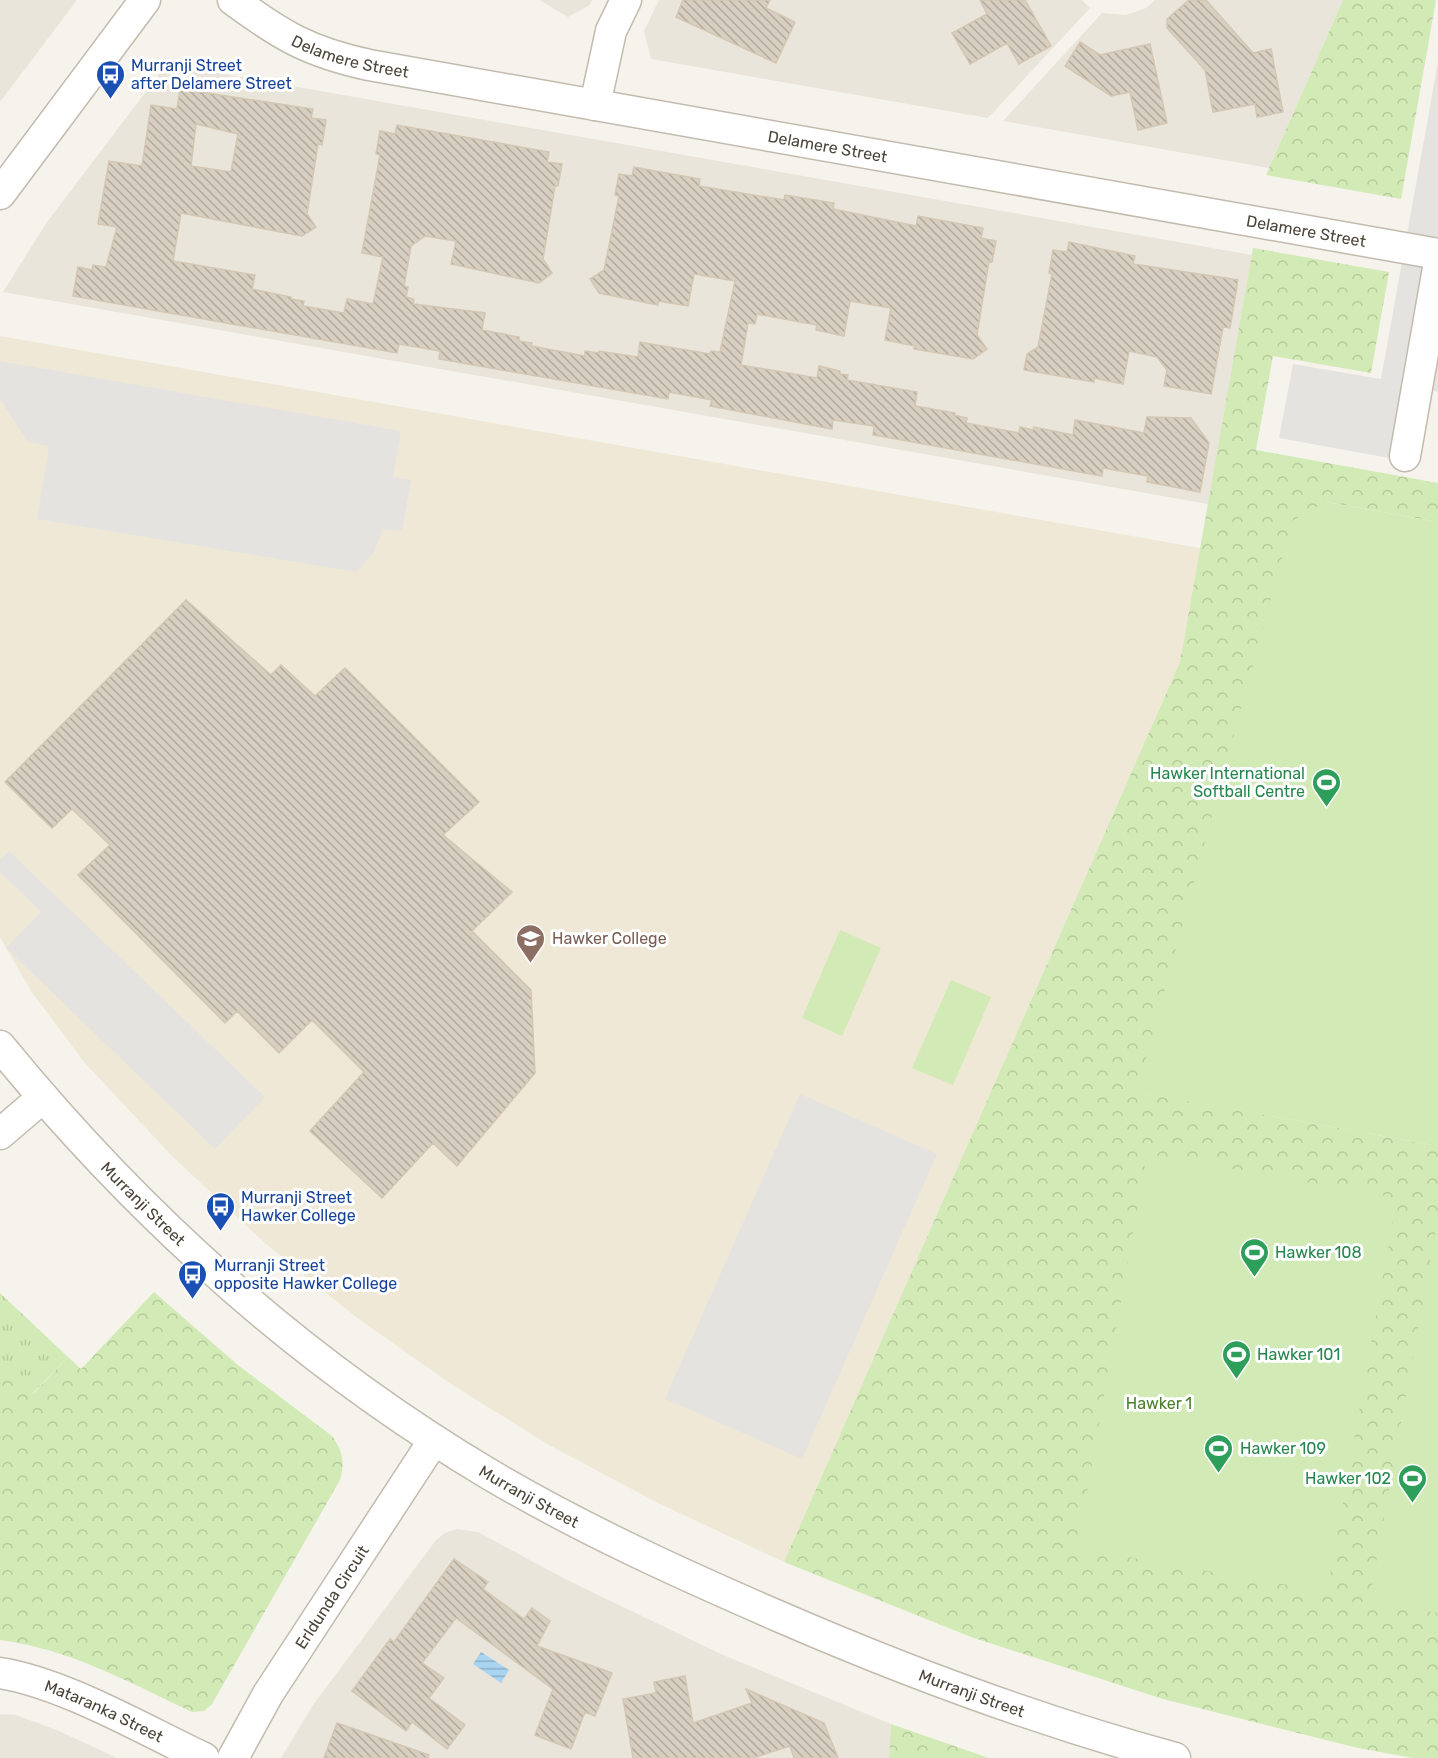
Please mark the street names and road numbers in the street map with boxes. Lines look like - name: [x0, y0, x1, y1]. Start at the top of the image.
- street label: Delamere Street: [289, 31, 410, 81]
- street label: Delamere Street: [766, 126, 889, 166]
- street label: Delamere Street: [1245, 211, 1368, 251]
- street label: Murranji Street: [97, 1158, 189, 1249]
- street label: Murranji Street: [476, 1461, 582, 1531]
- street label: Erldunda Circuit: [291, 1541, 372, 1652]
- street label: Murranji Street: [916, 1665, 1027, 1721]
- street label: Mataranka Street: [42, 1676, 166, 1746]

